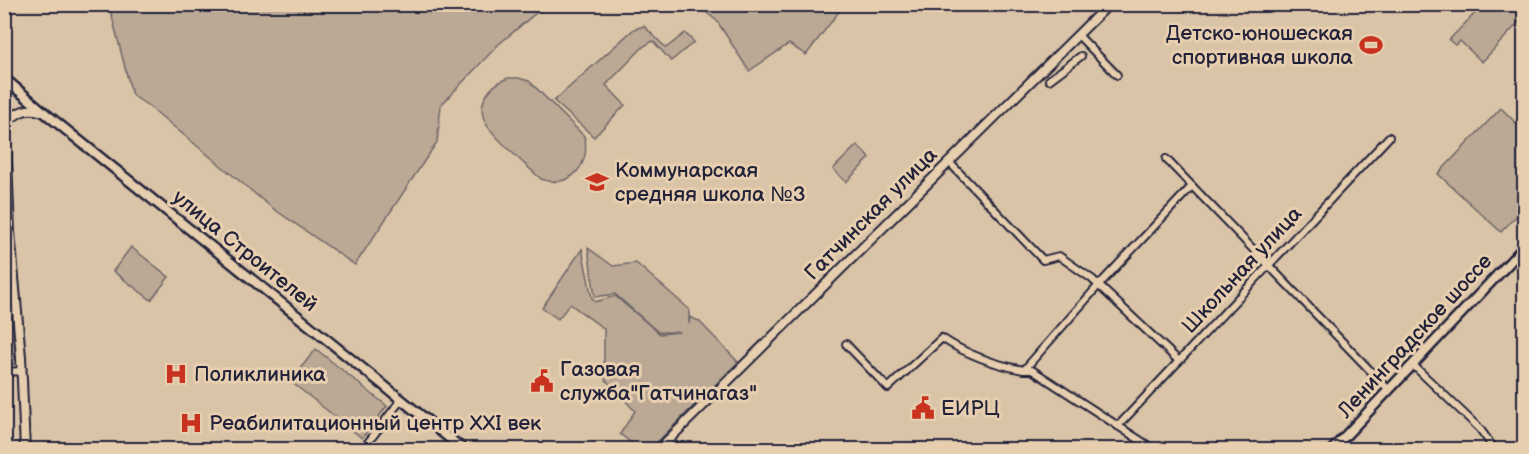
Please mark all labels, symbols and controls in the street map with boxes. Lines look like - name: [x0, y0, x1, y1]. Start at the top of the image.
- place label: Детско-юношеская спортивная школа: [1166, 21, 1354, 70]
- sports icon: Детско-юношеская спортивная школа: [1358, 32, 1384, 58]
- street label: Гатчинская улица: [800, 142, 943, 285]
- place label: Коммунарская средняя школа №3: [615, 158, 806, 207]
- school or university icon: Коммунарская средняя школа №3: [584, 169, 610, 195]
- street label: улица Строителей: [167, 185, 323, 317]
- street label: Школьная улица: [1177, 201, 1307, 338]
- street label: Ленинградское шоссе: [1332, 249, 1498, 424]
- place label: Газовая служба"Гатчинагаз": [560, 357, 757, 406]
- hospital icon: Поликлиника: [163, 361, 189, 387]
- place label: Поликлиника: [194, 362, 326, 387]
- public building icon: Газовая служба"Гатчинагаз": [529, 368, 555, 394]
- public building icon: ЕИРЦ: [910, 395, 936, 421]
- place label: ЕИРЦ: [941, 396, 1000, 421]
- hospital icon: Реабилитационный центр ХХI век: [178, 410, 204, 436]
- place label: Реабилитационный центр ХХI век: [209, 411, 541, 436]

